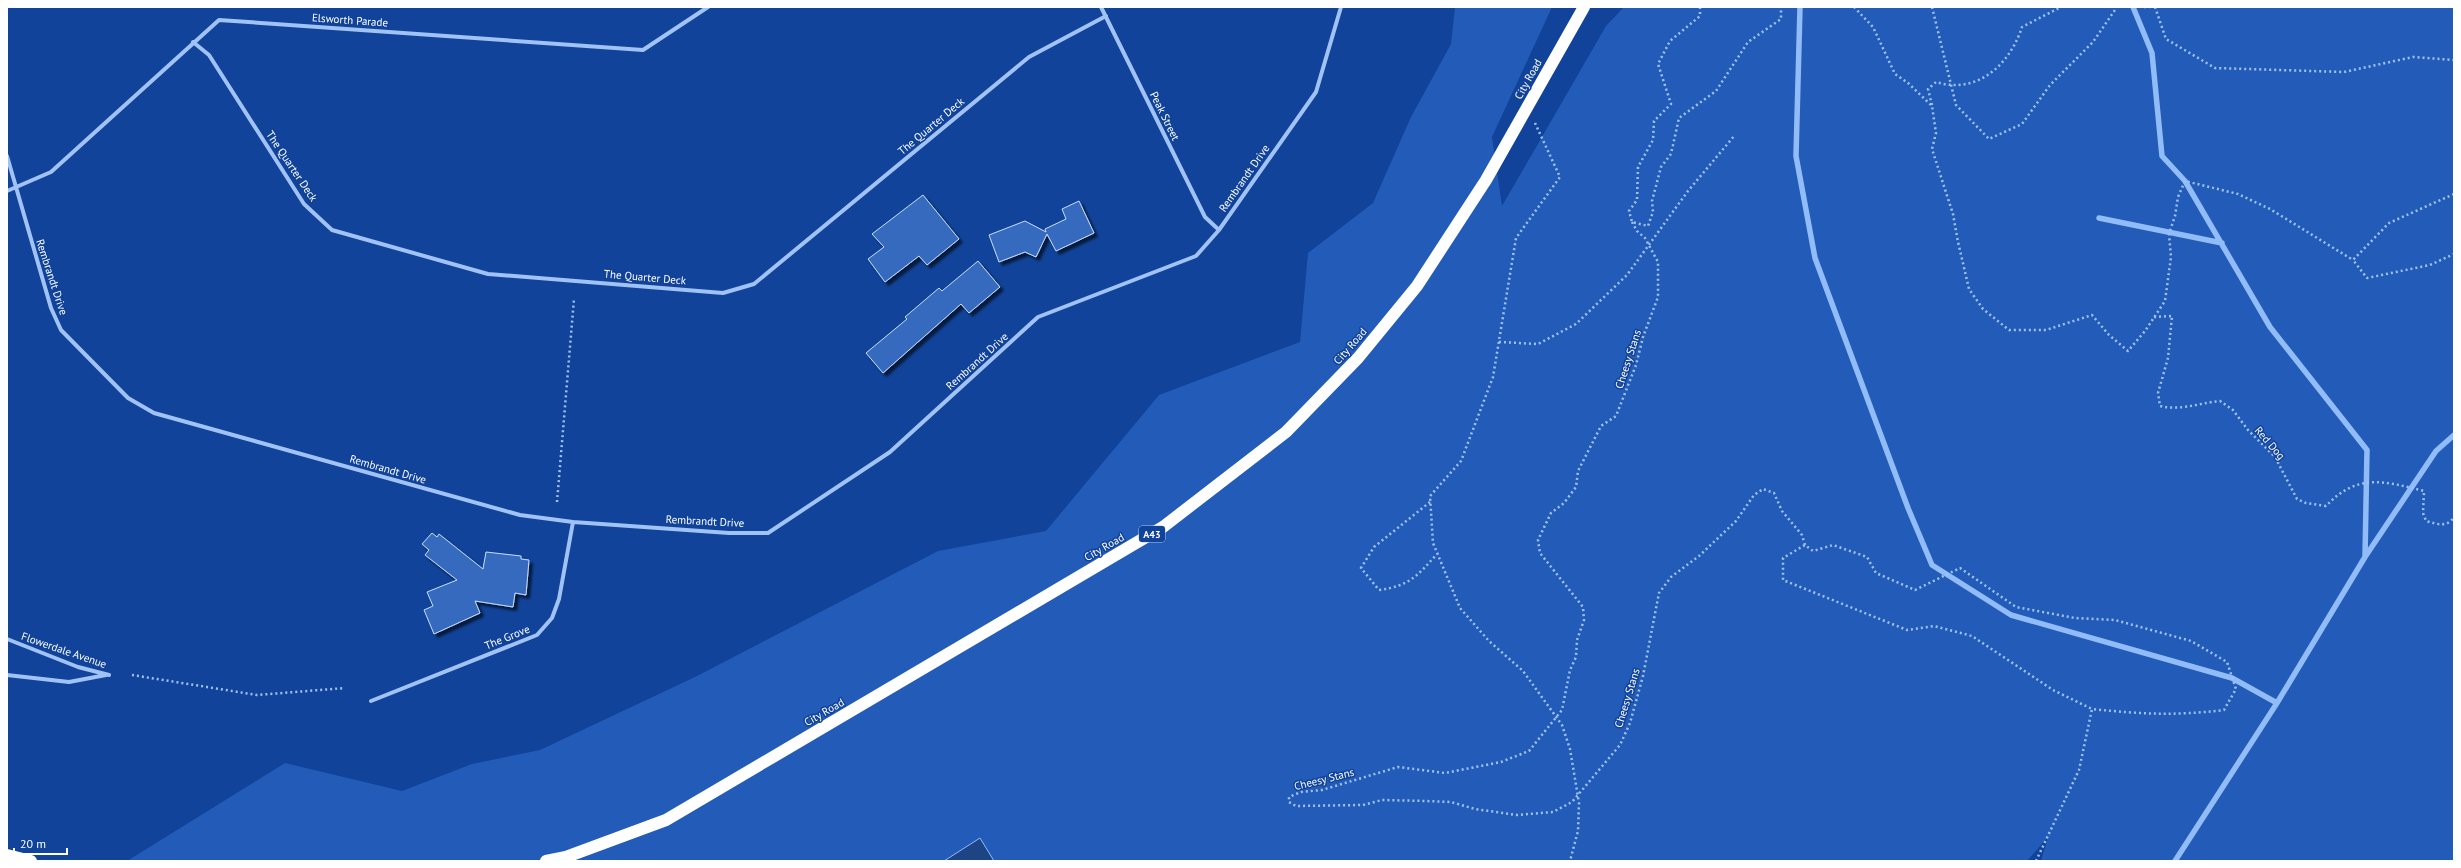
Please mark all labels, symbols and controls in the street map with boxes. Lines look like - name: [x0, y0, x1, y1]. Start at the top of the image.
- street label: Elsworth Parade: [311, 10, 389, 30]
- street label: City Road: [1511, 56, 1545, 102]
- street label: Peak Street: [1147, 89, 1183, 143]
- street label: The Quarter Deck: [895, 94, 968, 158]
- street label: The Quarter Deck: [263, 128, 321, 205]
- street label: Rembrandt Drive: [1216, 141, 1273, 214]
- street label: Rembrandt Drive: [33, 237, 71, 317]
- street label: The Quarter Deck: [603, 266, 687, 288]
- street label: City Road: [1330, 325, 1370, 367]
- street label: Cheesy Stans: [1612, 327, 1644, 390]
- street label: Rembrandt Drive: [943, 329, 1011, 393]
- street label: Red Dog: [2252, 424, 2288, 463]
- street label: Rembrandt Drive: [348, 451, 428, 487]
- street label: Rembrandt Drive: [665, 512, 745, 530]
- road number: A43: [1139, 526, 1165, 542]
- street label: City Road: [1081, 530, 1127, 564]
- street label: The Grove: [482, 621, 532, 652]
- street label: Flowerdale Avenue: [20, 629, 109, 671]
- street label: Cheesy Stans: [1611, 666, 1643, 729]
- street label: City Road: [801, 695, 847, 729]
- street label: Cheesy Stans: [1293, 765, 1356, 793]
- scale bar: [14, 830, 67, 856]
- text: 20 m: [20, 836, 46, 851]

